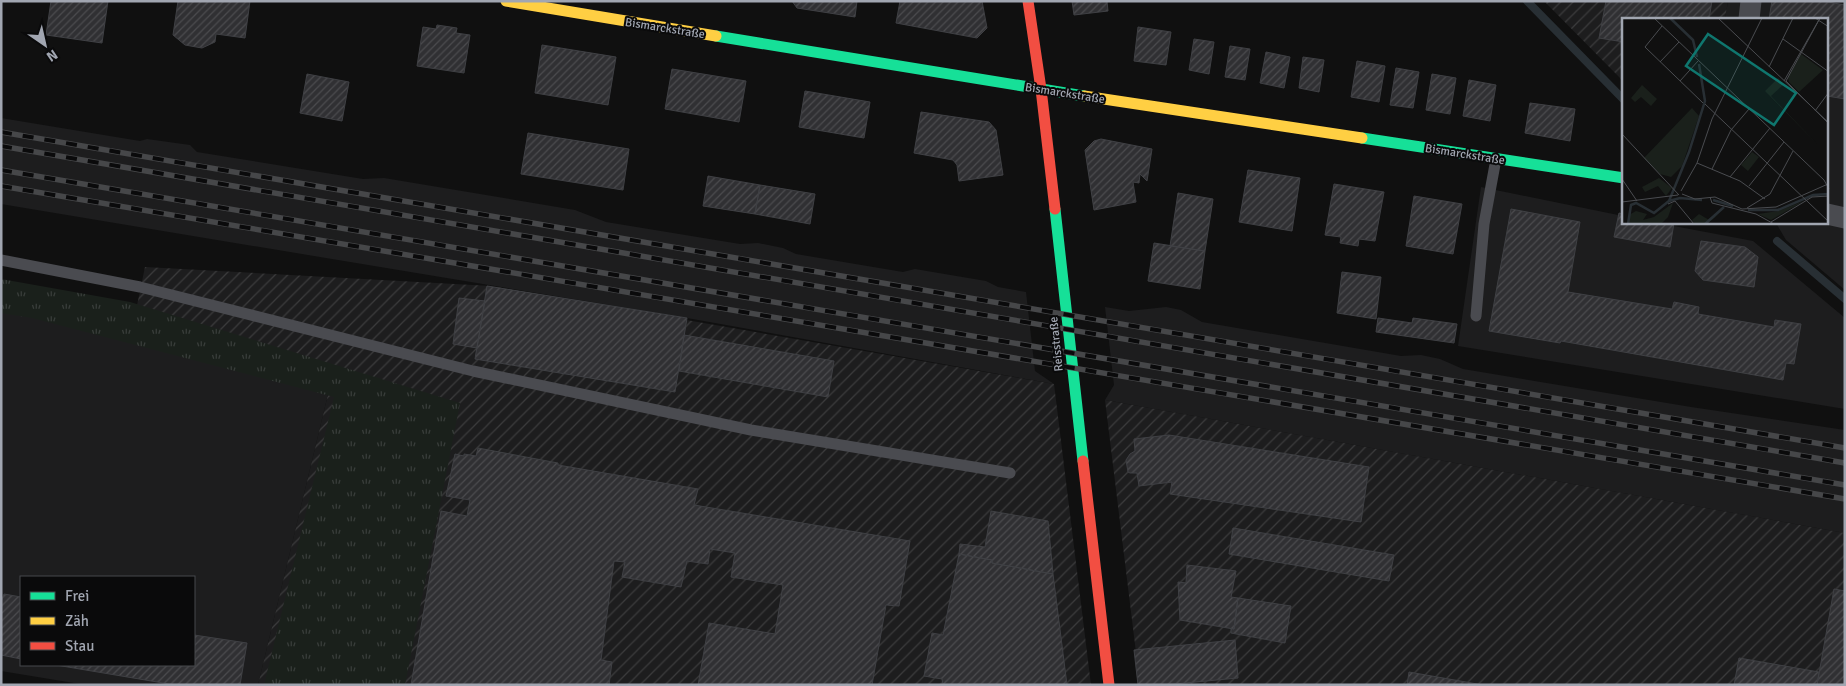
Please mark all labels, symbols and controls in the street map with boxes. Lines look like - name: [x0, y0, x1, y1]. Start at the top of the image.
- street label: Bismarckstraße: [624, 15, 706, 42]
- inset map: [1622, 18, 1828, 224]
- north arrow: [20, 20, 70, 70]
- text: N: [43, 46, 61, 65]
- street label: Bismarckstraße: [1024, 80, 1106, 107]
- street label: Bismarckstraße: [1424, 141, 1506, 168]
- street label: Reisstraße: [1046, 316, 1067, 372]
- legend: [20, 576, 195, 666]
- text: Frei: [65, 587, 89, 605]
- text: Zäh: [65, 612, 89, 630]
- text: Stau: [65, 637, 94, 655]

